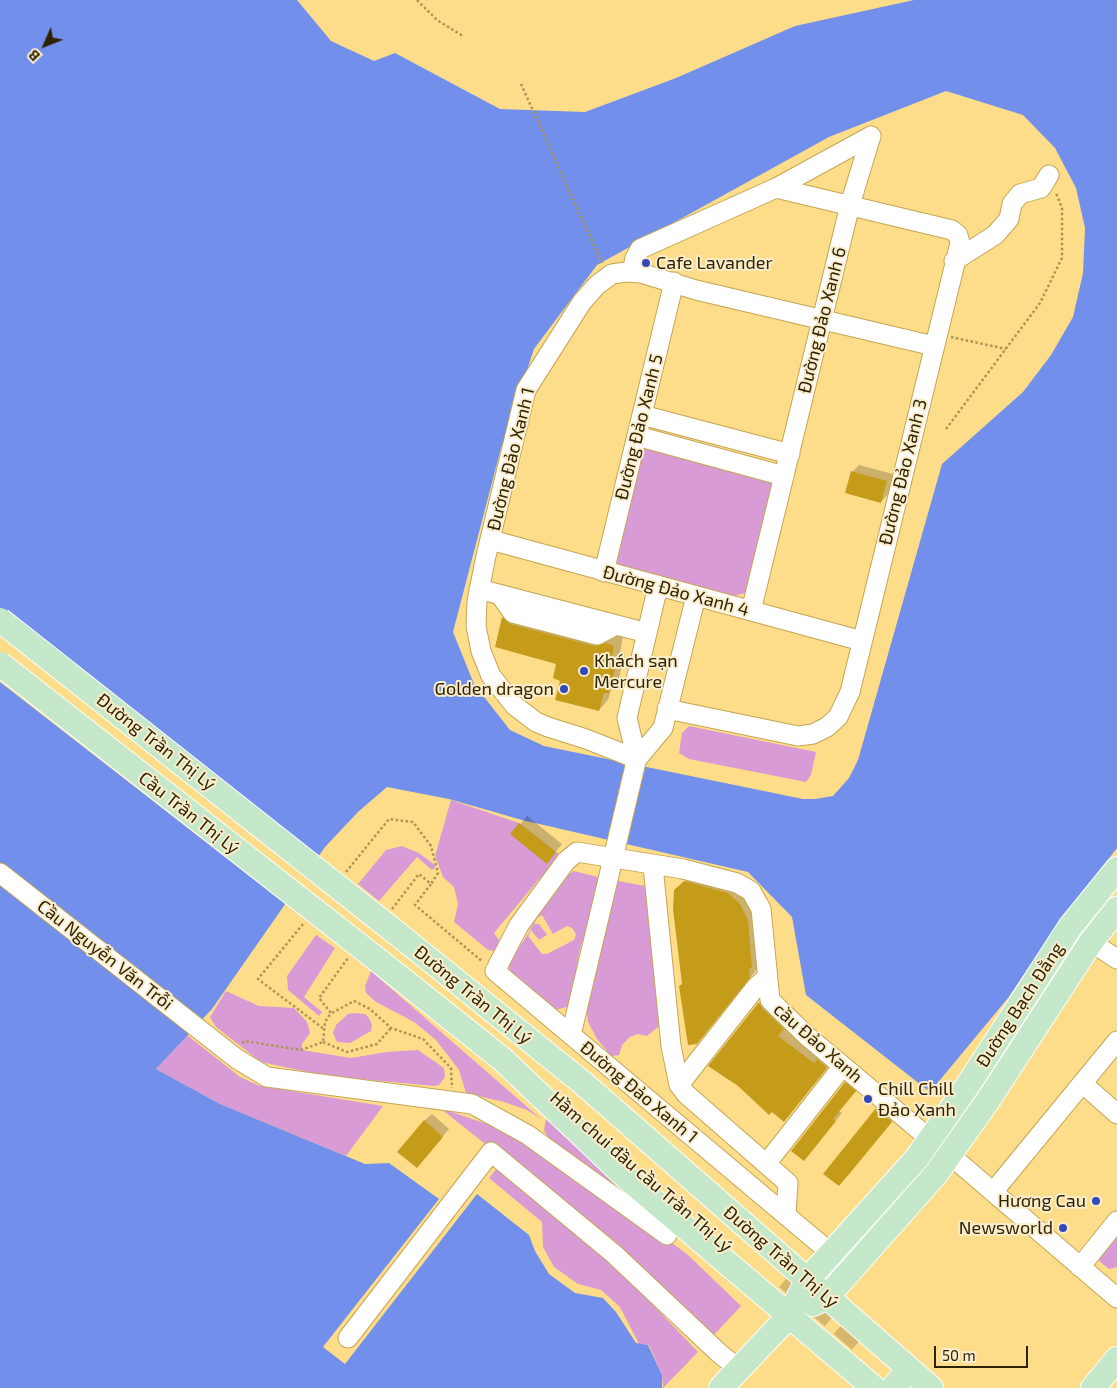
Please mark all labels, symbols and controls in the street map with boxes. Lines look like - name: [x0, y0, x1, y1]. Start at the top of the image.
- north arrow: [20, 20, 70, 70]
- text: B: [25, 47, 43, 65]
- street label: Đường Đảo Xanh 6: [793, 245, 851, 395]
- place label: Cafe Lavander: [656, 252, 773, 274]
- marker: Cafe Lavander: [640, 257, 652, 269]
- street label: Đường Đảo Xanh 5: [610, 352, 668, 502]
- street label: Đường Đảo Xanh 1: [483, 385, 539, 533]
- street label: Đường Đảo Xanh 3: [874, 397, 932, 547]
- street label: Đường Đảo Xanh 4: [600, 561, 752, 621]
- place label: Khách sạn Mercure: [594, 650, 678, 692]
- marker: Khách sạn Mercure: [578, 665, 590, 677]
- place label: Golden dragon: [435, 678, 554, 700]
- marker: Golden dragon: [558, 683, 570, 695]
- street label: Đường Trần Thị Lý: [92, 689, 220, 795]
- street label: Cầu Trần Thị Lý: [134, 767, 244, 859]
- street label: Cầu Nguyễn Văn Trỗi: [33, 895, 177, 1015]
- street label: Đường Bạch Đằng: [972, 939, 1068, 1071]
- street label: Đường Trần Thị Lý: [410, 941, 536, 1049]
- street label: cầu Đảo Xanh: [769, 998, 867, 1088]
- street label: Đường Đảo Xanh 1: [576, 1037, 702, 1147]
- place label: Chill Chill Đảo Xanh: [878, 1078, 956, 1120]
- street label: Hầm chui đầu cầu Trần Thị Lý: [545, 1087, 737, 1257]
- marker: Chill Chill Đảo Xanh: [862, 1093, 874, 1105]
- place label: Hương Cau: [998, 1190, 1086, 1212]
- marker: Hương Cau: [1090, 1195, 1102, 1207]
- street label: Đường Trần Thị Lý: [719, 1201, 843, 1313]
- place label: Newsworld: [959, 1217, 1053, 1239]
- marker: Newsworld: [1057, 1222, 1069, 1234]
- scale bar: [937, 1336, 1031, 1368]
- text: 50 m: [942, 1346, 976, 1364]

